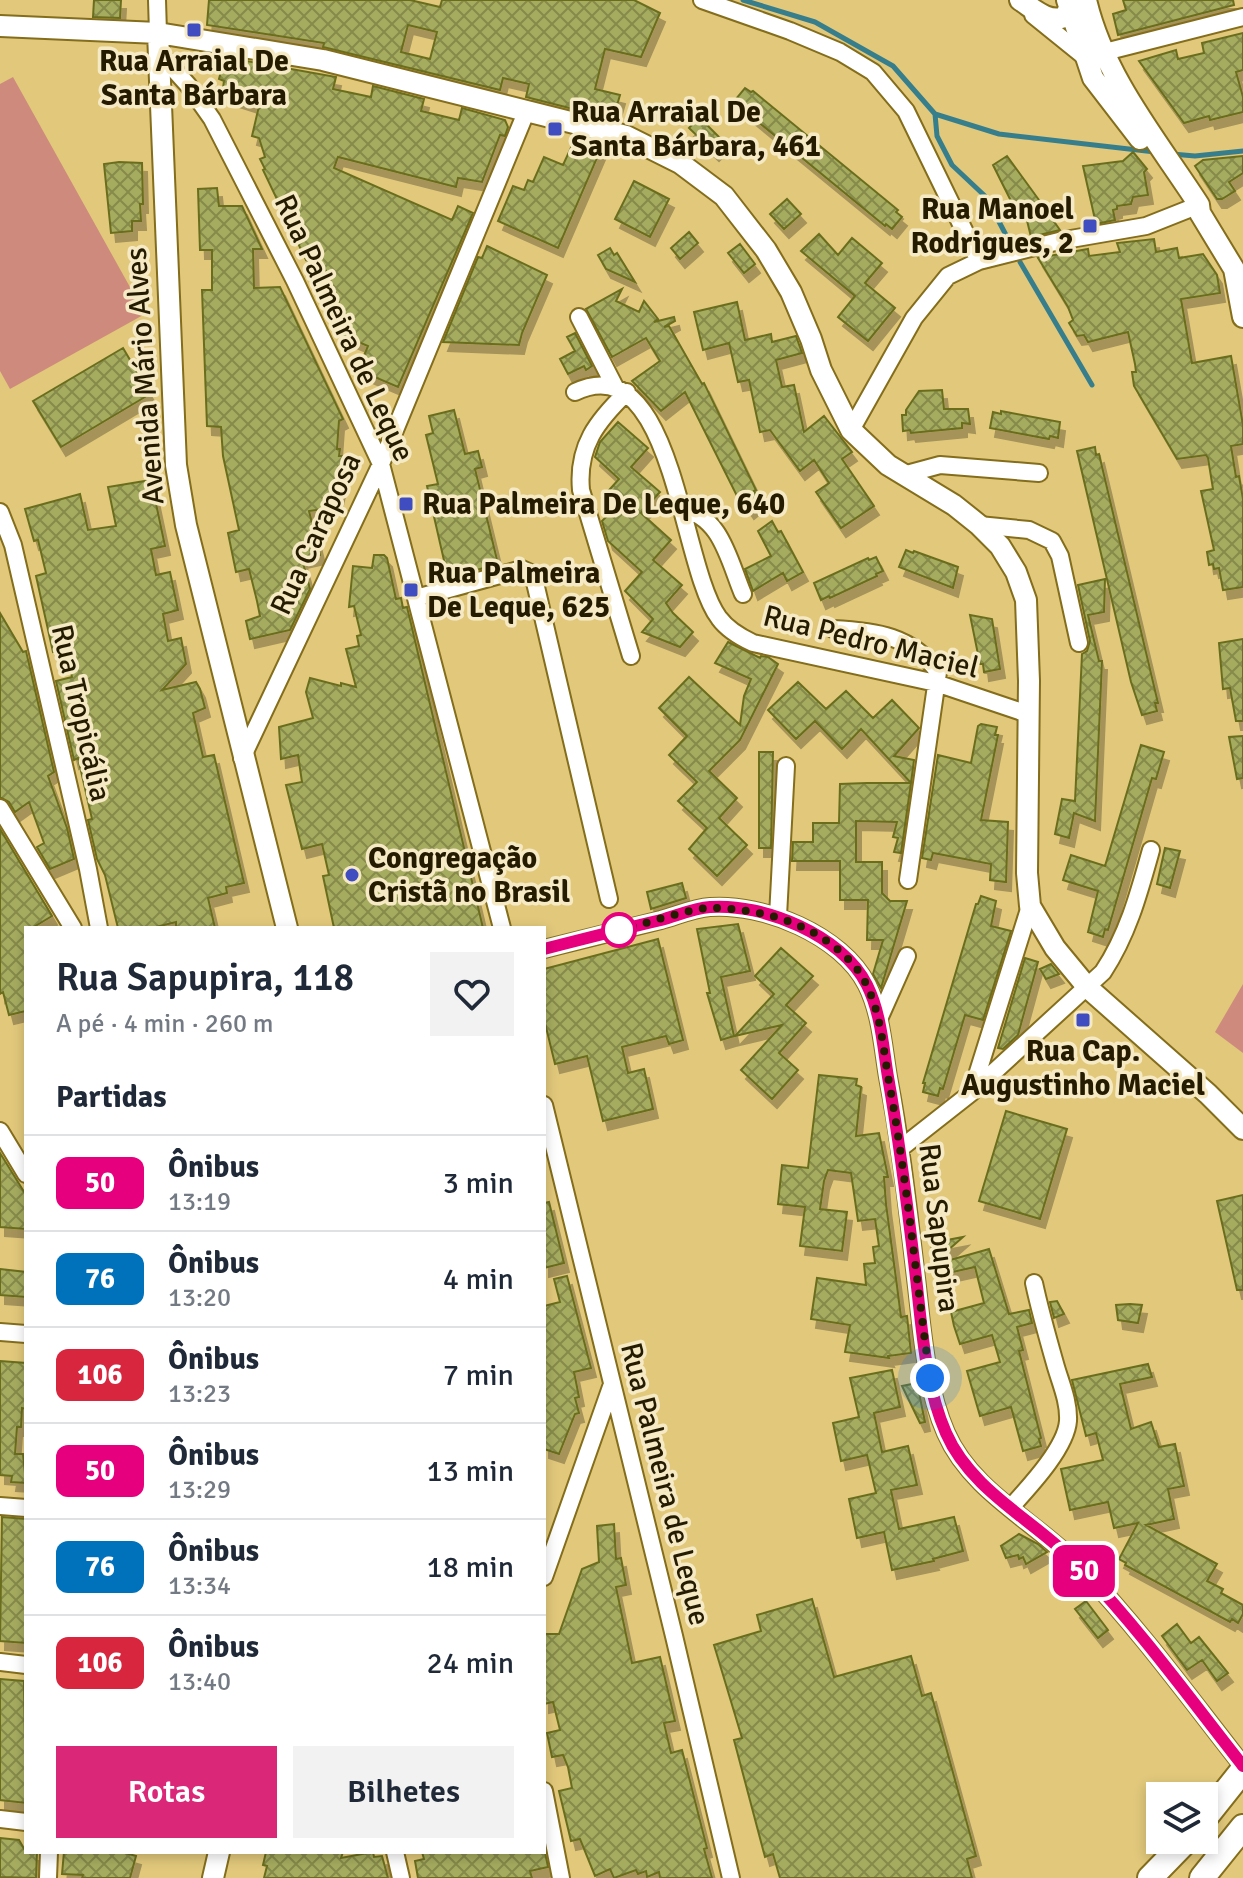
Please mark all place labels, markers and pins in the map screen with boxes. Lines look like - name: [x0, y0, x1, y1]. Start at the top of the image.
- marker: Rua Arraial De Santa Bárbara: [185, 21, 203, 39]
- place label: Rua Arraial De Santa Bárbara: [99, 43, 289, 114]
- place label: Rua Arraial De Santa Bárbara, 461: [571, 94, 821, 165]
- marker: Rua Arraial De Santa Bárbara, 461: [546, 120, 564, 138]
- place label: Rua Manoel Rodrigues, 2: [910, 191, 1074, 262]
- marker: Rua Manoel Rodrigues, 2: [1081, 217, 1099, 235]
- place label: Rua Palmeira De Leque, 640: [422, 486, 785, 523]
- marker: Rua Palmeira De Leque, 640: [397, 495, 415, 513]
- place label: Rua Palmeira De Leque, 625: [427, 555, 610, 626]
- marker: Rua Palmeira De Leque, 625: [402, 581, 420, 599]
- place label: Congregação Cristã no Brasil: [368, 840, 570, 911]
- marker: Congregação Cristã no Brasil: [343, 866, 361, 884]
- unlabelled marker: [602, 913, 636, 947]
- marker: Rua Cap. Augustinho Maciel: [1074, 1011, 1092, 1029]
- place label: Rua Cap. Augustinho Maciel: [961, 1033, 1205, 1104]

